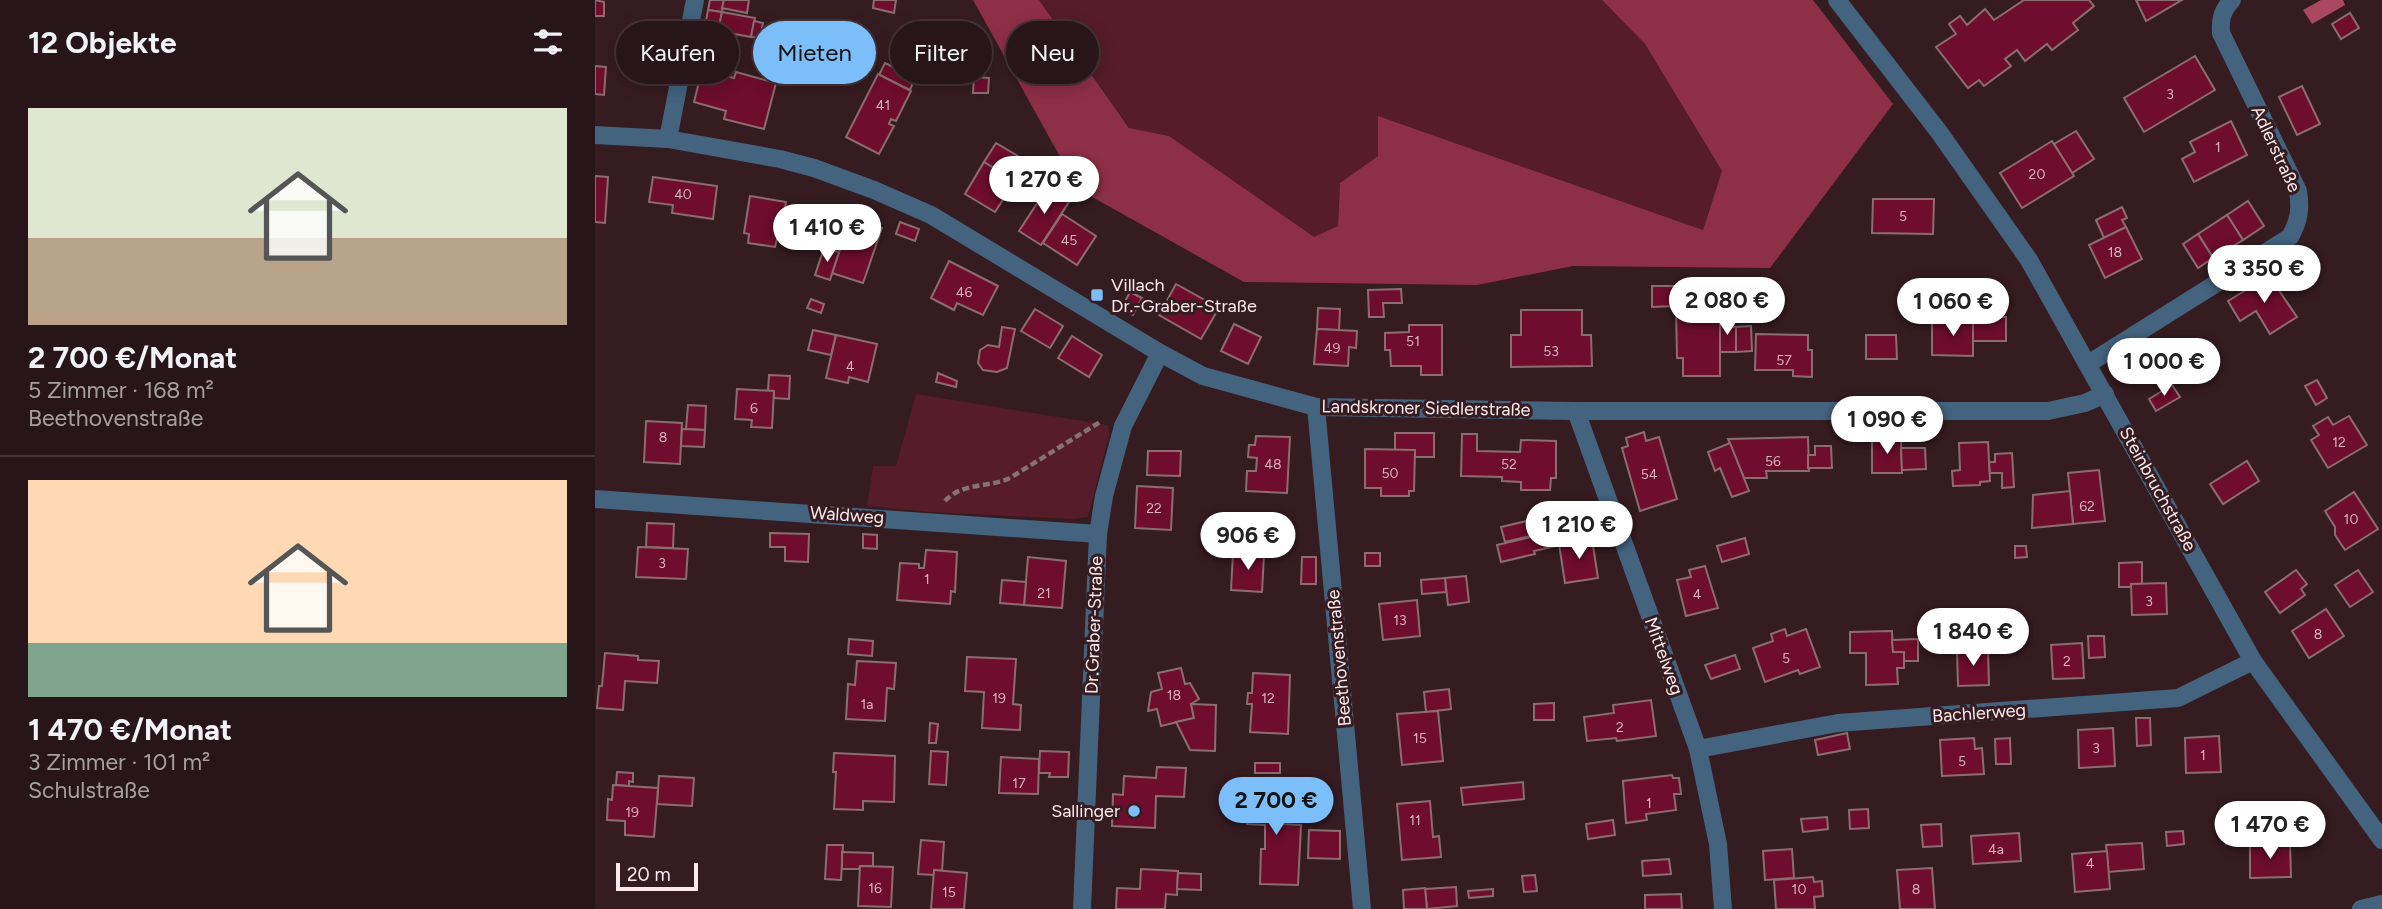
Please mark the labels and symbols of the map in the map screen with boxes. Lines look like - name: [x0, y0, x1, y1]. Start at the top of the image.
- house number: 3: [2166, 86, 2174, 103]
- house number: 41: [876, 97, 890, 114]
- street label: Adlerstraße: [2246, 102, 2306, 196]
- house number: 1: [2215, 139, 2221, 156]
- pin: 1 270 €: [979, 156, 1109, 216]
- house number: 20: [2029, 166, 2045, 183]
- house number: 40: [674, 186, 692, 203]
- pin: 1 410 €: [762, 204, 892, 264]
- house number: 5: [1899, 208, 1907, 225]
- house number: 45: [1061, 232, 1077, 249]
- house number: 18: [2108, 244, 2122, 261]
- pin: 3 350 €: [2199, 246, 2329, 305]
- place label: Villach Dr.-Graber-Straße: [1111, 274, 1257, 317]
- pin: 2 080 €: [1662, 278, 1792, 337]
- pin: 1 060 €: [1888, 278, 2018, 338]
- house number: 46: [956, 284, 972, 301]
- marker: Villach Dr.-Graber-Straße: [1089, 287, 1105, 303]
- house number: 51: [1406, 333, 1420, 350]
- pin: 1 000 €: [2099, 338, 2229, 398]
- house number: 49: [1324, 340, 1340, 357]
- house number: 53: [1543, 343, 1559, 360]
- house number: 57: [1776, 352, 1792, 369]
- house number: 4: [846, 358, 855, 375]
- street label: Landskroner Siedlerstraße: [1321, 395, 1531, 421]
- pin: 1 090 €: [1822, 396, 1952, 456]
- house number: 6: [750, 400, 758, 417]
- street label: Steinbruchstraße: [2115, 423, 2201, 555]
- house number: 8: [659, 429, 667, 446]
- house number: 12: [2332, 434, 2346, 451]
- house number: 56: [1765, 453, 1781, 470]
- house number: 48: [1264, 456, 1282, 473]
- house number: 52: [1501, 456, 1517, 473]
- house number: 50: [1381, 465, 1399, 482]
- house number: 54: [1641, 466, 1658, 483]
- house number: 62: [2079, 498, 2095, 515]
- house number: 22: [1146, 500, 1162, 517]
- street label: Waldweg: [809, 501, 885, 529]
- pin: 1 210 €: [1514, 502, 1644, 561]
- house number: 10: [2344, 511, 2358, 528]
- pin: 906 €: [1199, 512, 1297, 572]
- house number: 3: [658, 555, 666, 572]
- street label: Dr.Graber-Straße: [1081, 555, 1107, 694]
- house number: 1: [924, 571, 930, 588]
- house number: 21: [1037, 585, 1051, 602]
- house number: 4: [1693, 586, 1702, 603]
- street label: Beethovenstraße: [1322, 589, 1356, 727]
- house number: 3: [2145, 593, 2153, 610]
- pin: 1 840 €: [1908, 608, 2038, 668]
- house number: 13: [1393, 612, 1407, 629]
- street label: Mittelweg: [1640, 614, 1688, 698]
- house number: 8: [2314, 626, 2322, 643]
- house number: 5: [1782, 650, 1790, 667]
- house number: 2: [2063, 653, 2071, 670]
- house number: 18: [1167, 687, 1181, 704]
- house number: 19: [992, 690, 1006, 707]
- house number: 12: [1261, 690, 1275, 707]
- house number: 1a: [861, 696, 873, 713]
- street label: Bachlerweg: [1931, 699, 2027, 727]
- house number: 2: [1616, 719, 1624, 736]
- house number: 15: [1413, 730, 1427, 747]
- house number: 3: [2092, 740, 2100, 757]
- house number: 1: [2200, 747, 2206, 764]
- house number: 5: [1958, 753, 1966, 770]
- house number: 17: [1012, 775, 1026, 792]
- pin: 2 700 €: [1211, 778, 1341, 837]
- house number: 1: [1646, 795, 1652, 812]
- place label: Sallinger: [1051, 800, 1120, 822]
- pin: 1 470 €: [2205, 802, 2335, 861]
- marker: Sallinger: [1126, 803, 1142, 819]
- house number: 19: [625, 804, 639, 821]
- house number: 11: [1409, 812, 1421, 829]
- house number: 4a: [1988, 841, 2004, 858]
- house number: 4: [2086, 855, 2095, 872]
- scale bar: [616, 860, 698, 892]
- house number: 16: [868, 880, 882, 897]
- house number: 10: [1792, 881, 1806, 898]
- house number: 8: [1912, 881, 1920, 898]
- house number: 15: [942, 884, 956, 901]

